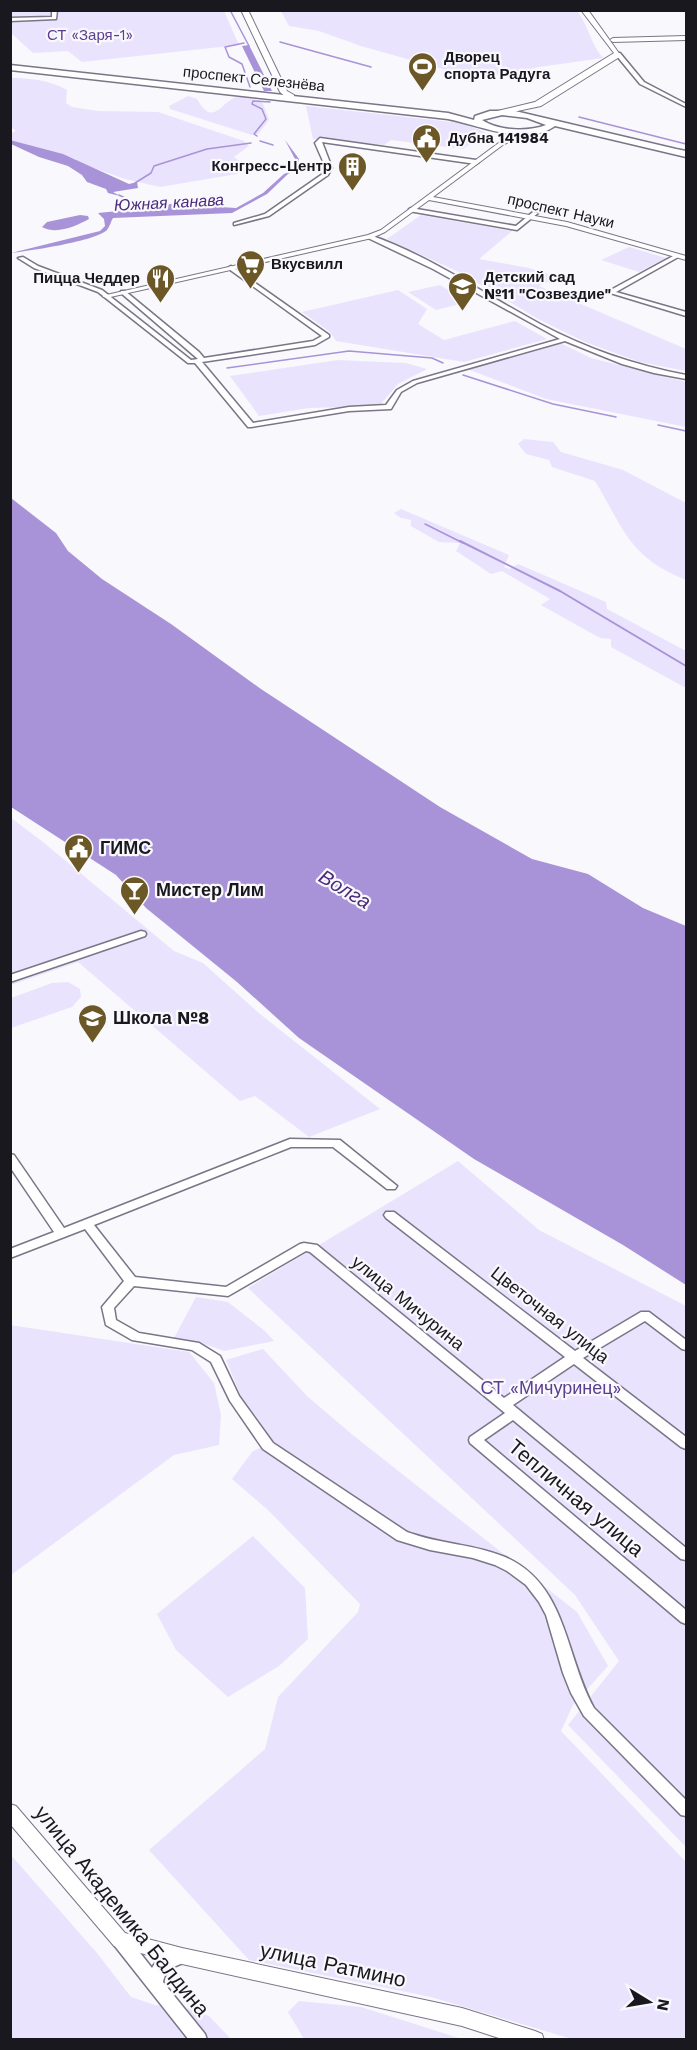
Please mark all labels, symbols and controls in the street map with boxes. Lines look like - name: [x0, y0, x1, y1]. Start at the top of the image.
- park label: СТ «Заря-1»: [47, 26, 133, 44]
- place label: Дворец спорта Радуга: [444, 48, 551, 83]
- sports icon: Дворец спорта Радуга: [407, 50, 439, 92]
- street label: проспект Селезнёва: [182, 63, 326, 95]
- public building icon: Дубна 141984: [411, 122, 443, 164]
- place label: Дубна 141984: [448, 129, 549, 147]
- building icon: Конгресс-Центр: [337, 150, 369, 192]
- place label: Конгресс-Центр: [211, 157, 332, 175]
- water label: Южная канава: [114, 190, 225, 215]
- street label: проспект Науки: [506, 190, 616, 232]
- supermarket icon: Вкусвилл: [234, 248, 266, 290]
- place label: Вкусвилл: [271, 255, 343, 273]
- restaurant icon: Пицца Чеддер: [145, 262, 177, 304]
- place label: Детский сад №11 "Созвездие": [484, 268, 612, 303]
- place label: Пицца Чеддер: [33, 269, 140, 287]
- school or university icon: Детский сад №11 "Созвездие": [447, 270, 479, 312]
- public building icon: ГИМС: [63, 832, 95, 874]
- place label: ГИМС: [100, 837, 151, 858]
- water label: Волга: [315, 864, 375, 914]
- bar icon: Мистер Лим: [119, 874, 151, 916]
- place label: Мистер Лим: [156, 879, 264, 900]
- school or university icon: Школа №8: [76, 1002, 108, 1044]
- place label: Школа №8: [113, 1007, 209, 1028]
- street label: улица Мичурина: [348, 1251, 470, 1355]
- street label: Цветочная улица: [487, 1262, 614, 1368]
- park label: СТ «Мичуринец»: [481, 1377, 621, 1398]
- street label: Тепличная улица: [503, 1434, 649, 1562]
- street label: улица Академика Балдина: [30, 1800, 215, 2021]
- street label: улица Ратмино: [258, 1937, 408, 1992]
- north arrow: [619, 1972, 679, 2032]
- text: N: [653, 1997, 674, 2012]

